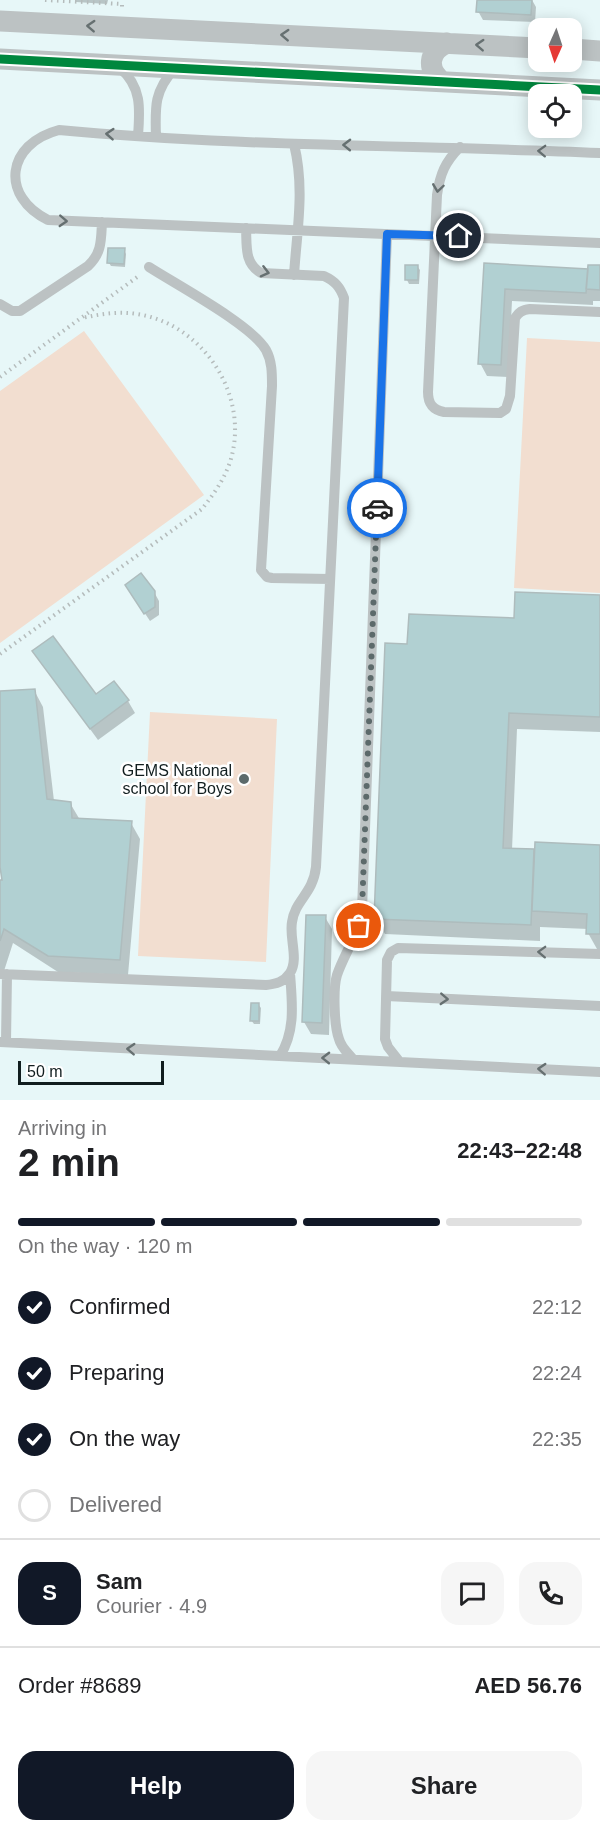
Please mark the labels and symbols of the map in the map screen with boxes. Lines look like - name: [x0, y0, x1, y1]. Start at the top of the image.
- north arrow: [528, 18, 582, 72]
- one-way arrow: [86, 19, 95, 32]
- one-way arrow: [281, 29, 290, 42]
- one-way arrow: [476, 38, 485, 51]
- one-way arrow: [105, 128, 114, 141]
- one-way arrow: [342, 139, 351, 151]
- one-way arrow: [537, 144, 546, 157]
- one-way arrow: [432, 183, 444, 192]
- pin: [433, 210, 484, 261]
- one-way arrow: [59, 214, 68, 227]
- one-way arrow: [260, 264, 270, 277]
- courier: [347, 478, 407, 538]
- place label: GEMS National school for Boys: [122, 762, 232, 797]
- marker: GEMS National school for Boys: [237, 772, 251, 786]
- pin: [333, 900, 384, 951]
- one-way arrow: [537, 945, 546, 958]
- one-way arrow: [439, 992, 448, 1005]
- one-way arrow: [127, 1042, 136, 1055]
- one-way arrow: [321, 1051, 330, 1064]
- scale bar: [18, 1058, 164, 1086]
- one-way arrow: [537, 1062, 546, 1075]

